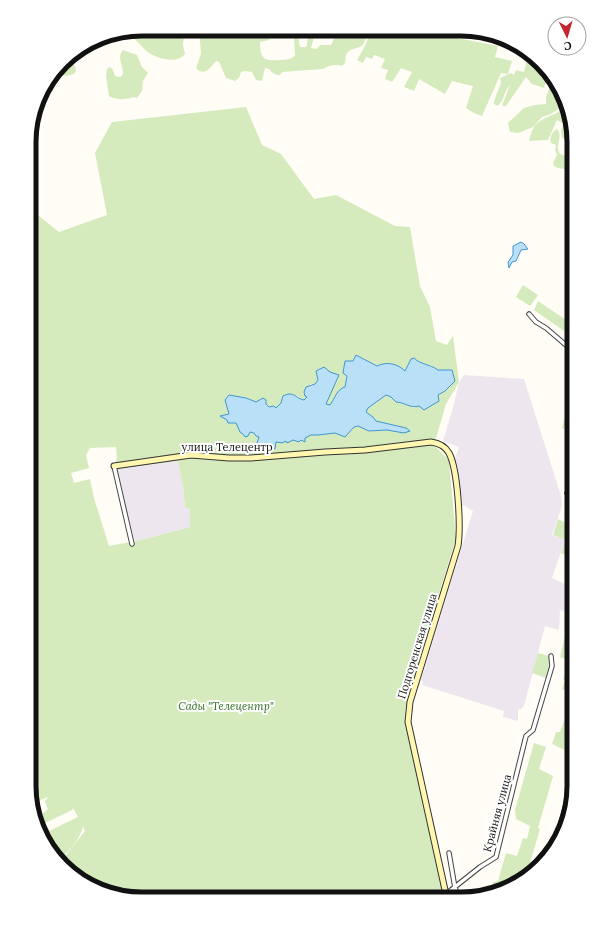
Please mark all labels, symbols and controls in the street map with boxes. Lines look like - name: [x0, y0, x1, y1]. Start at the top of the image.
- north arrow: [547, 16, 587, 56]
- text: С: [563, 39, 572, 53]
- street label: улица Телецентр: [181, 440, 273, 454]
- street label: Подгоренская улица: [394, 591, 440, 700]
- park label: Сады "Телецентр": [178, 699, 274, 713]
- street label: Крайняя улица: [480, 772, 514, 853]

